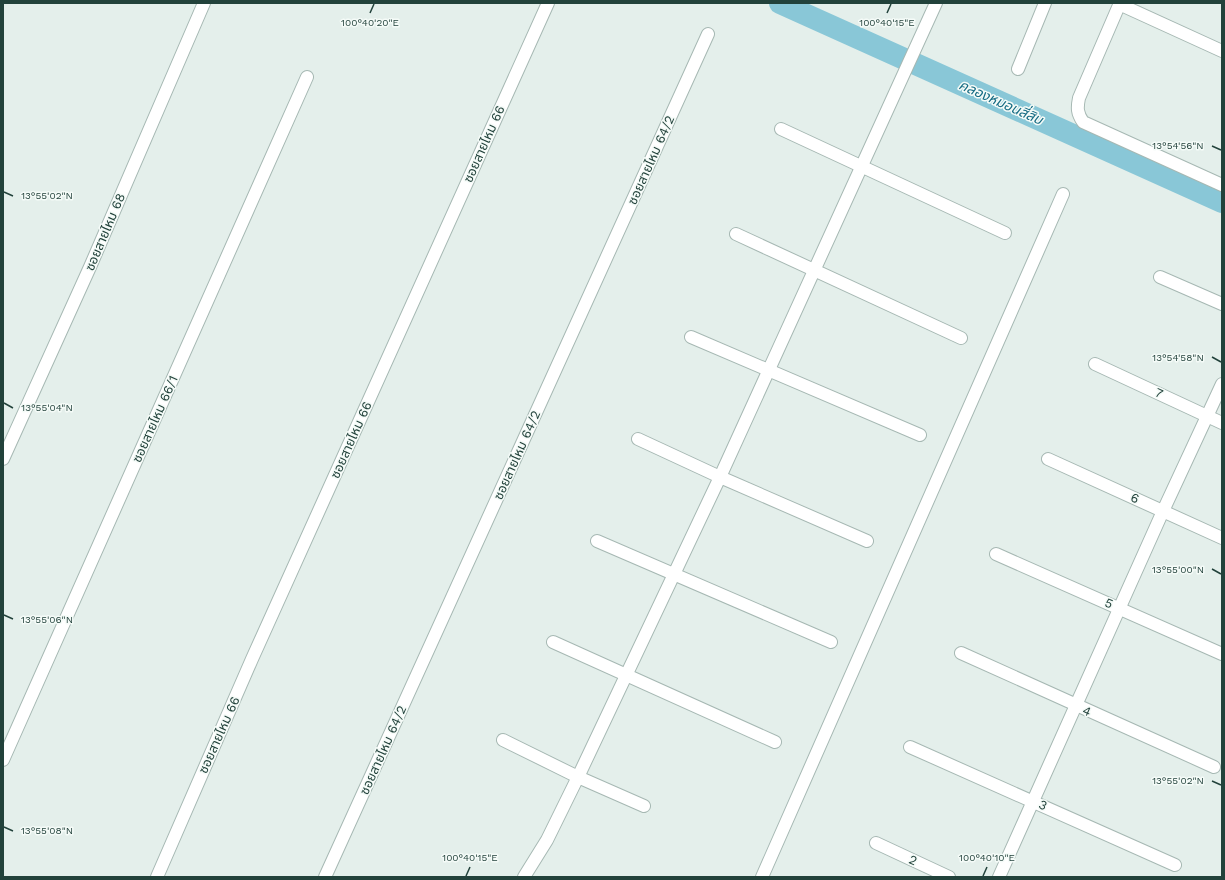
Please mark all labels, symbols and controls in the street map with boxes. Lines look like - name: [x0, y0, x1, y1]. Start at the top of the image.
- text: 100°40'20"E: [341, 17, 399, 28]
- text: 100°40'15"E: [859, 17, 915, 28]
- water label: คลองหมอนสี่สิบ: [957, 75, 1048, 128]
- street label: ซอยสายไหม 66: [460, 103, 508, 185]
- street label: ซอยสายไหม 64/2: [625, 113, 677, 207]
- text: 13°54'56"N: [1152, 140, 1204, 151]
- text: 13°55'02"N: [21, 190, 73, 201]
- street label: ซอยสายไหม 68: [82, 191, 128, 273]
- text: 13°54'58"N: [1152, 352, 1204, 363]
- street label: ซอยสายไหม 66/1: [129, 373, 181, 465]
- street label: 7: [1153, 385, 1165, 401]
- street label: ซอยสายไหม 66: [327, 399, 375, 481]
- text: 13°55'04"N: [21, 402, 73, 413]
- street label: ซอยสายไหม 64/2: [491, 408, 543, 502]
- street label: 6: [1128, 490, 1142, 506]
- text: 13°55'00"N: [1152, 564, 1204, 575]
- street label: 5: [1103, 595, 1115, 611]
- text: 13°55'06"N: [21, 614, 73, 625]
- street label: ซอยสายไหม 66: [195, 694, 243, 776]
- street label: ซอยสายไหม 64/2: [357, 703, 409, 797]
- street label: 4: [1080, 703, 1094, 719]
- text: 13°55'02"N: [1152, 775, 1204, 786]
- street label: 3: [1036, 797, 1050, 813]
- text: 13°55'08"N: [21, 825, 73, 836]
- text: 100°40'15"E: [442, 852, 498, 863]
- street label: 2: [906, 852, 920, 868]
- text: 100°40'10"E: [959, 852, 1015, 863]

